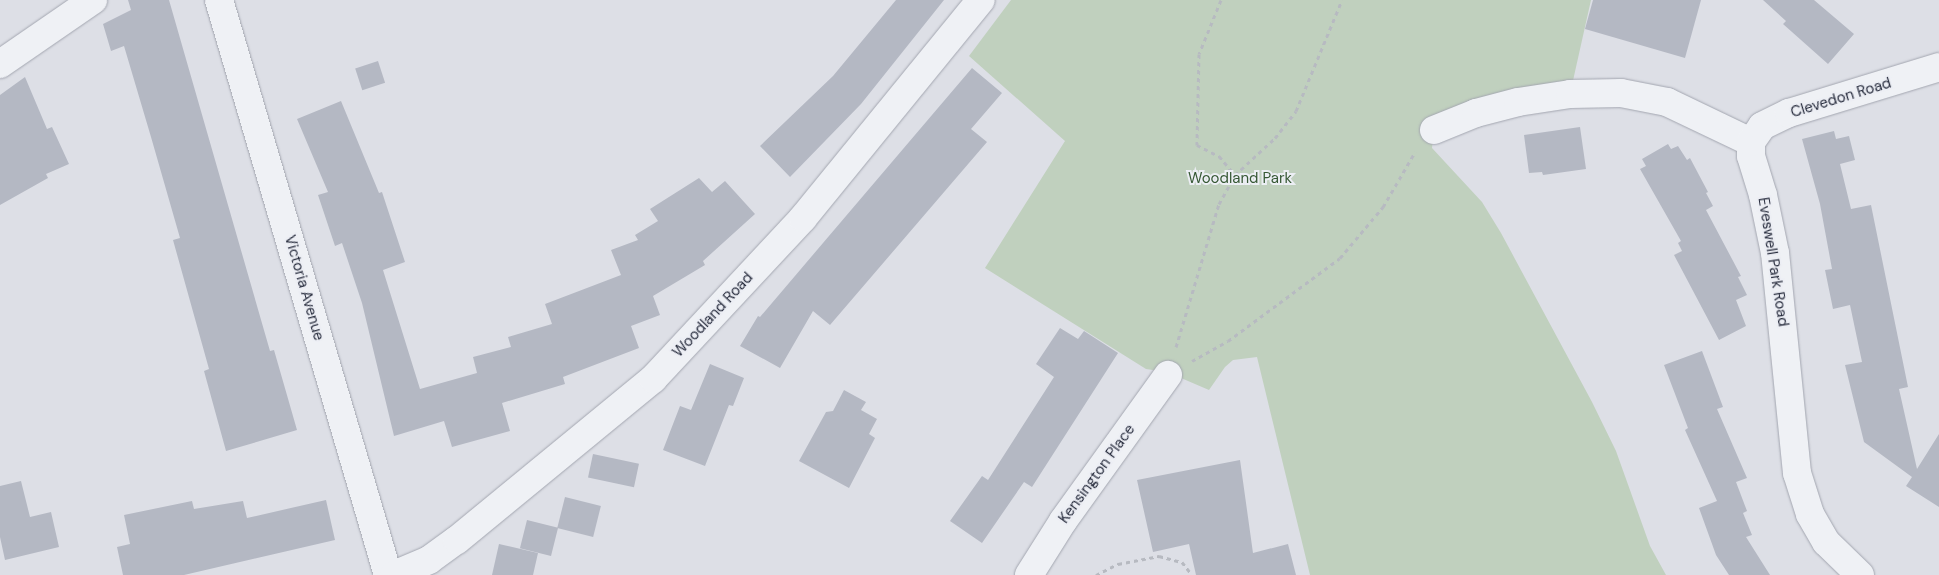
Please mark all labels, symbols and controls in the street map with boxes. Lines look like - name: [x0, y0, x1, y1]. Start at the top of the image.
- street label: Clevedon Road: [1789, 74, 1893, 122]
- park label: Woodland Park: [1188, 170, 1292, 188]
- street label: Eveswell Park Road: [1754, 196, 1792, 328]
- street label: Victoria Avenue: [280, 233, 328, 343]
- street label: Woodland Road: [669, 269, 757, 361]
- street label: Kensington Place: [1055, 421, 1139, 527]

